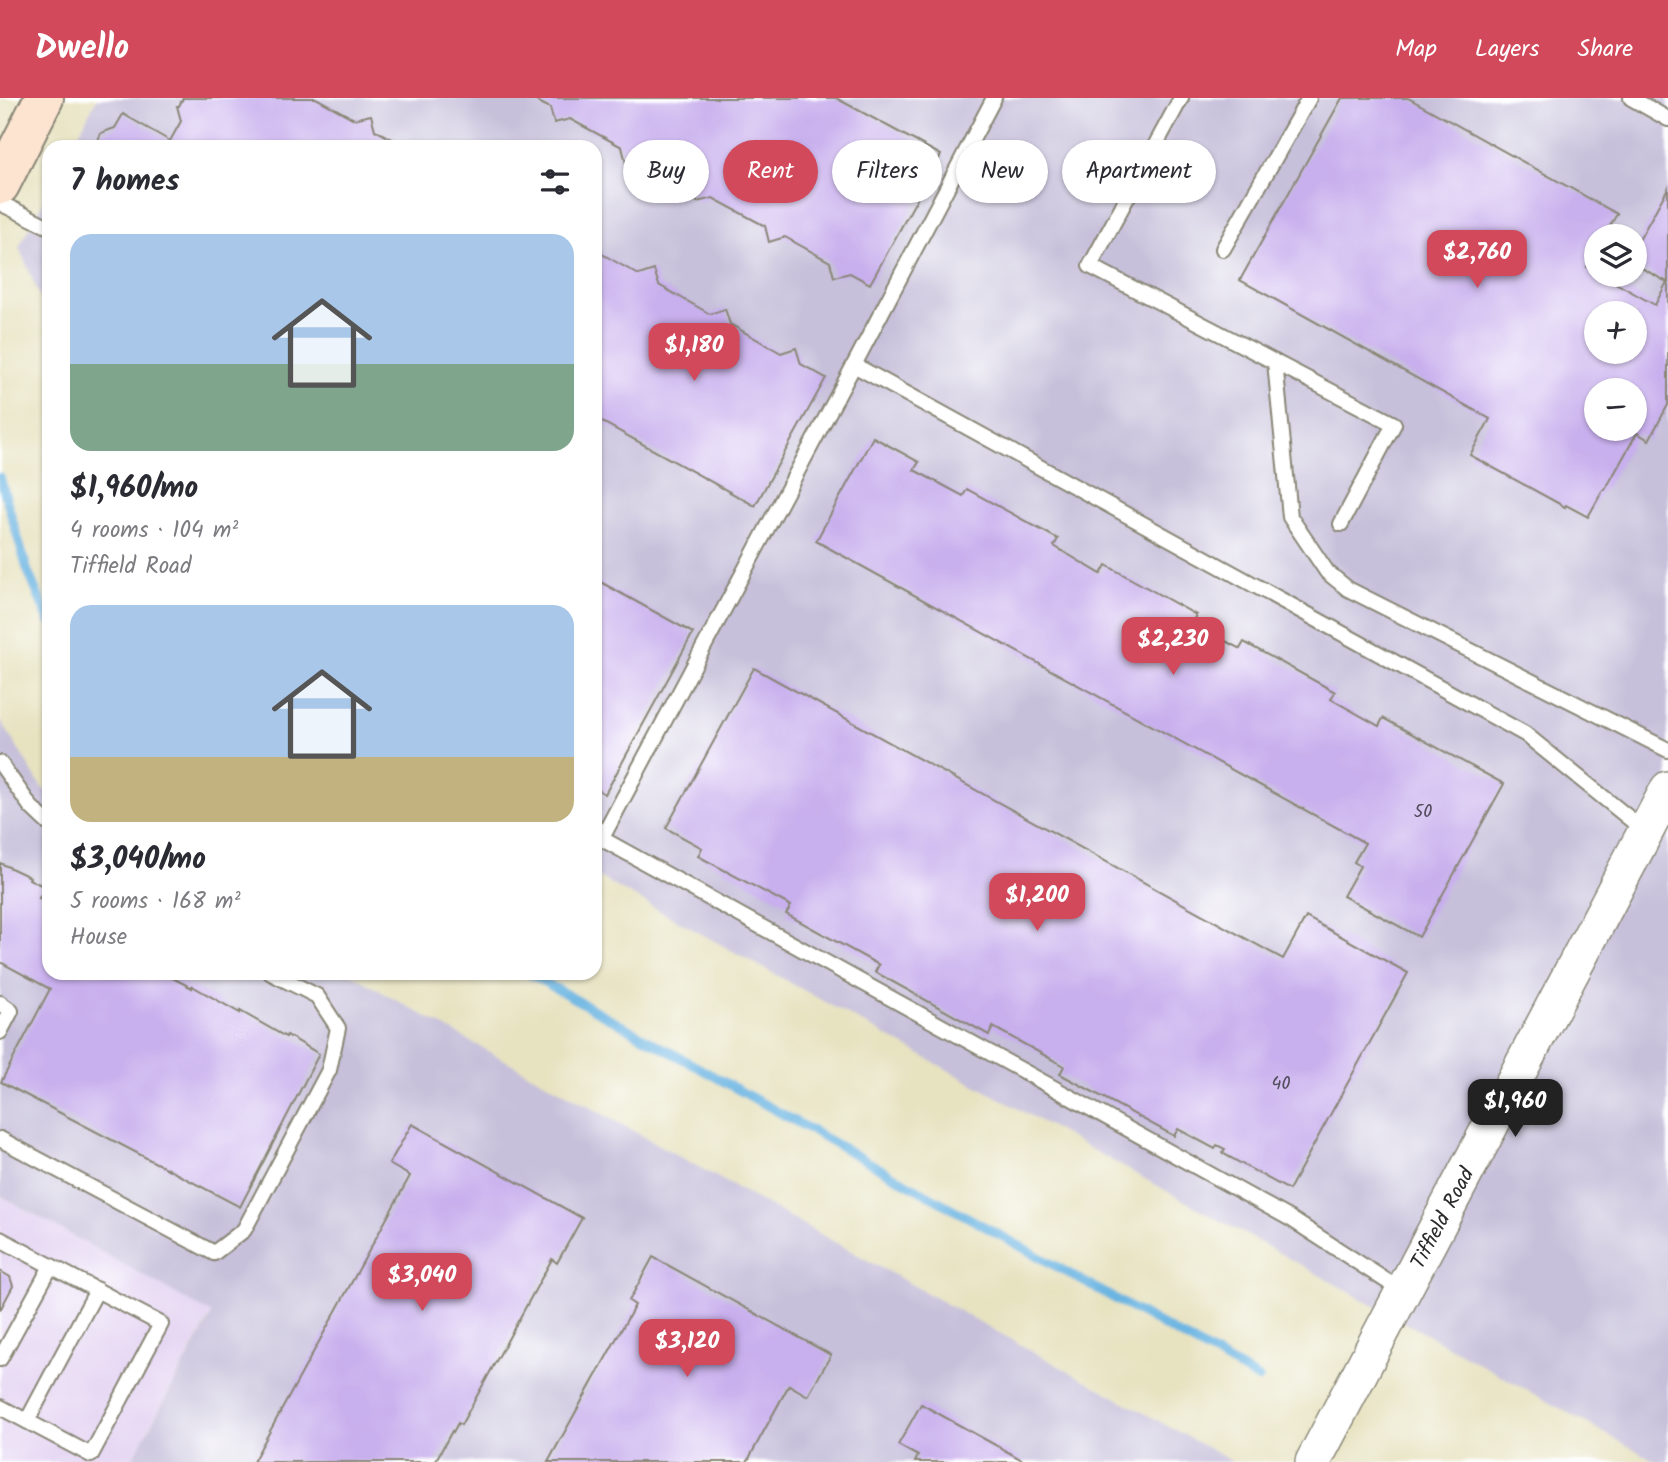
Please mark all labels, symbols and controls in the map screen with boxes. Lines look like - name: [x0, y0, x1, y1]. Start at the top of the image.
- text: Dwello: [35, 23, 129, 76]
- text: Map: [1395, 30, 1437, 69]
- text: Layers: [1475, 30, 1539, 69]
- text: Share: [1577, 30, 1633, 69]
- chip: Buy: [623, 140, 709, 203]
- chip: Rent: [723, 140, 818, 203]
- chip: Filters: [832, 140, 942, 203]
- chip: New: [956, 140, 1048, 203]
- chip: Apartment: [1062, 140, 1216, 203]
- text: 7 homes: [70, 158, 180, 206]
- icon: filters: [536, 163, 574, 201]
- map controls: [1584, 224, 1647, 441]
- button: layers: [1584, 224, 1647, 287]
- pin: $2,760: [1420, 230, 1534, 290]
- text: $2,760: [1443, 235, 1511, 271]
- icon: home: [259, 280, 385, 406]
- button: +: [1584, 301, 1647, 364]
- pin: $1,180: [637, 324, 751, 383]
- text: $1,180: [665, 328, 723, 364]
- button: −: [1584, 378, 1647, 441]
- text: $1,960/mo: [70, 465, 198, 513]
- text: 4 rooms · 104 m²: [70, 513, 238, 549]
- text: Tiffield Road: [70, 549, 191, 585]
- pin: $2,230: [1116, 618, 1230, 677]
- text: $2,230: [1138, 622, 1208, 658]
- icon: home: [259, 651, 385, 777]
- house number: 50: [1414, 798, 1432, 827]
- text: $3,040/mo: [70, 836, 206, 884]
- pin: $1,200: [980, 874, 1094, 933]
- text: $1,200: [1005, 878, 1069, 914]
- text: 5 rooms · 168 m²: [70, 884, 241, 920]
- text: House: [70, 920, 127, 956]
- house number: 40: [1272, 1070, 1290, 1099]
- pin: $1,960: [1458, 1080, 1572, 1139]
- text: $1,960: [1484, 1084, 1546, 1120]
- street label: Tiffield Road: [1403, 1162, 1484, 1275]
- pin: $3,040: [365, 1254, 479, 1313]
- text: $3,040: [388, 1258, 456, 1294]
- pin: $3,120: [630, 1320, 744, 1379]
- text: $3,120: [655, 1324, 719, 1360]

